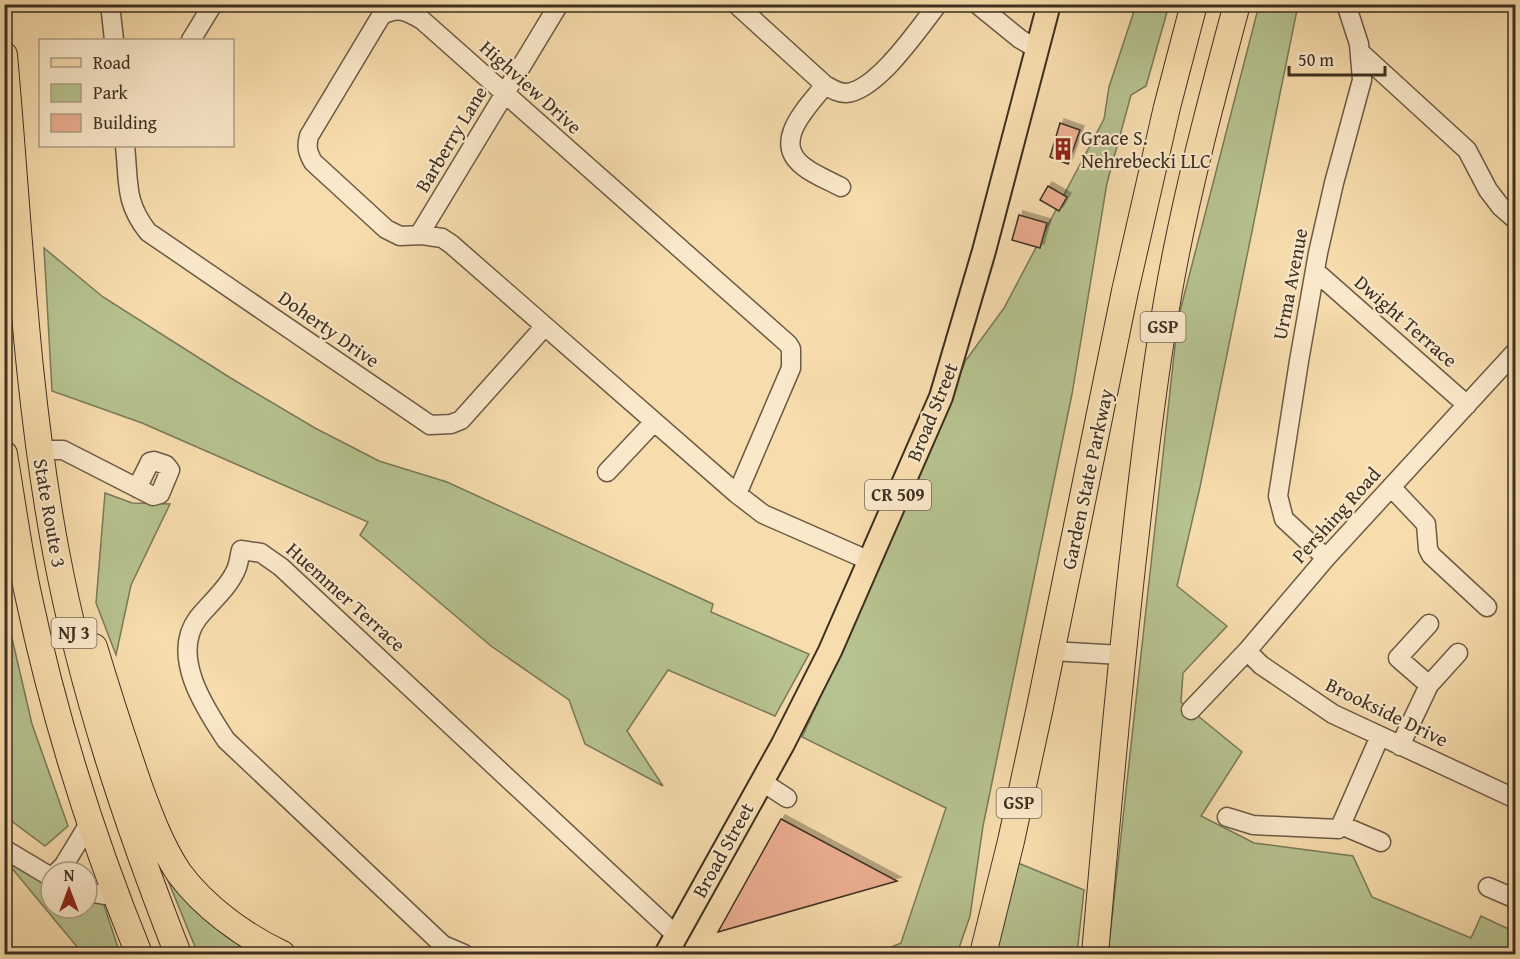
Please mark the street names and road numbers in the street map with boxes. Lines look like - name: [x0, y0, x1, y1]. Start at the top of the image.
- street label: Highview Drive: [474, 33, 589, 140]
- street label: Barberry Lane: [407, 80, 494, 197]
- street label: Urma Avenue: [1264, 226, 1315, 342]
- street label: Dwight Terrace: [1348, 268, 1464, 374]
- street label: Doherty Drive: [273, 283, 386, 374]
- road number: GSP: [1140, 312, 1186, 342]
- street label: Broad Street: [898, 358, 965, 466]
- street label: Garden State Parkway: [1053, 386, 1120, 572]
- street label: State Route 3: [27, 456, 74, 570]
- street label: Pershing Road: [1285, 460, 1387, 569]
- road number: CR 509: [865, 480, 931, 510]
- street label: Huemmer Terrace: [280, 535, 413, 658]
- road number: NJ 3: [52, 618, 97, 648]
- street label: Brookside Drive: [1321, 669, 1453, 754]
- road number: GSP: [996, 788, 1042, 818]
- street label: Broad Street: [685, 797, 761, 903]

